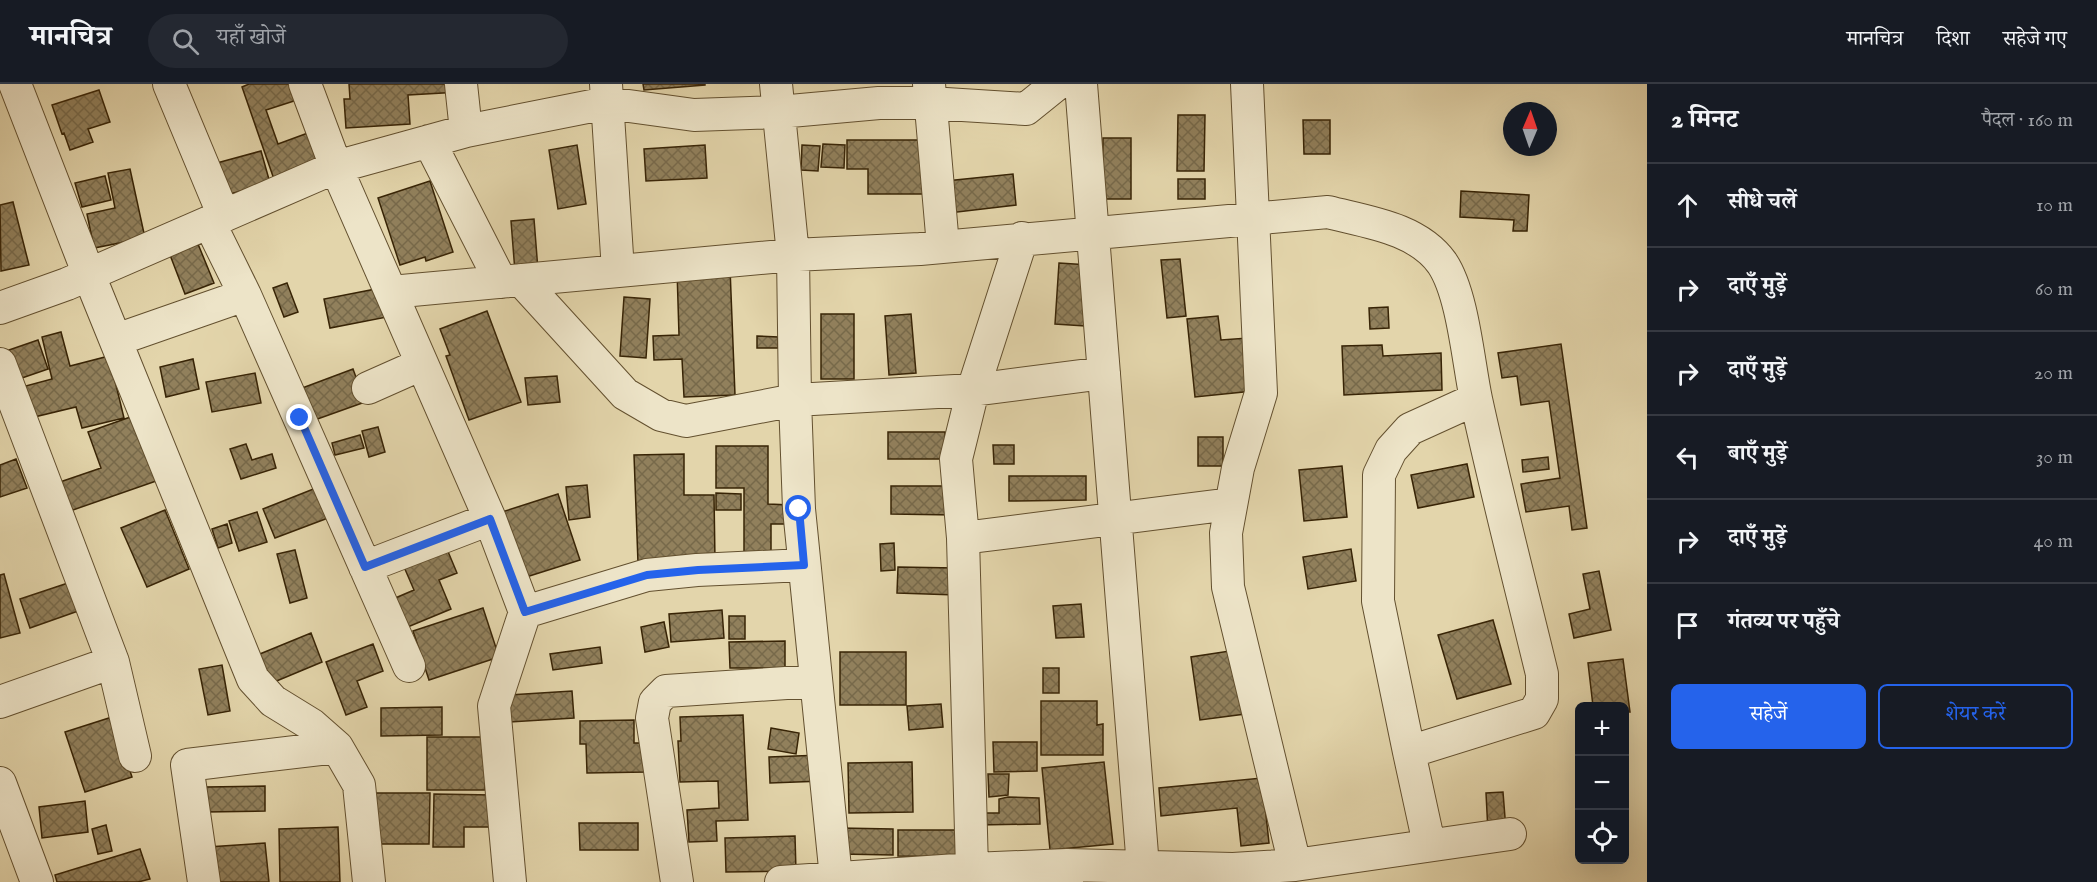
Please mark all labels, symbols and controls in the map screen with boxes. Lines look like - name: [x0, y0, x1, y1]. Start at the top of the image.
- search box: [148, 14, 568, 68]
- text: मानचित्र: [30, 20, 112, 55]
- text: यहाँ खोजें: [217, 24, 286, 52]
- icon: search: [169, 25, 202, 58]
- text: मानचित्र: [1846, 26, 1903, 53]
- text: दिशा: [1936, 26, 1970, 53]
- text: सहेजे गए: [2003, 26, 2067, 53]
- north arrow: [1503, 102, 1557, 156]
- text: 2 मिनट: [1671, 103, 1738, 136]
- text: पैदल · 160 m: [1982, 108, 2073, 133]
- text: सीधे चलें: [1728, 188, 1797, 216]
- icon: ahead: [1671, 189, 1704, 222]
- text: 10 m: [2036, 193, 2073, 218]
- text: दाएँ मुड़ें: [1728, 272, 1787, 300]
- icon: right: [1671, 273, 1704, 306]
- text: 60 m: [2035, 277, 2073, 302]
- text: दाएँ मुड़ें: [1728, 356, 1787, 384]
- icon: right: [1671, 357, 1704, 390]
- text: 20 m: [2034, 361, 2073, 386]
- route end: [286, 404, 312, 430]
- text: बाएँ मुड़ें: [1728, 440, 1787, 468]
- icon: left: [1671, 441, 1704, 474]
- text: 30 m: [2036, 445, 2073, 470]
- route start: [785, 495, 811, 521]
- text: दाएँ मुड़ें: [1728, 524, 1787, 552]
- icon: right: [1671, 525, 1704, 558]
- text: 40 m: [2034, 529, 2073, 554]
- text: गंतव्य पर पहुँचे: [1728, 608, 1839, 636]
- icon: arrive: [1671, 609, 1704, 642]
- button: सहेजें: [1671, 684, 1866, 749]
- button: शेयर करें: [1878, 684, 2073, 749]
- map controls: [1575, 702, 1629, 864]
- button: +: [1575, 702, 1629, 756]
- button: −: [1575, 756, 1629, 810]
- button: locate: [1575, 810, 1629, 864]

